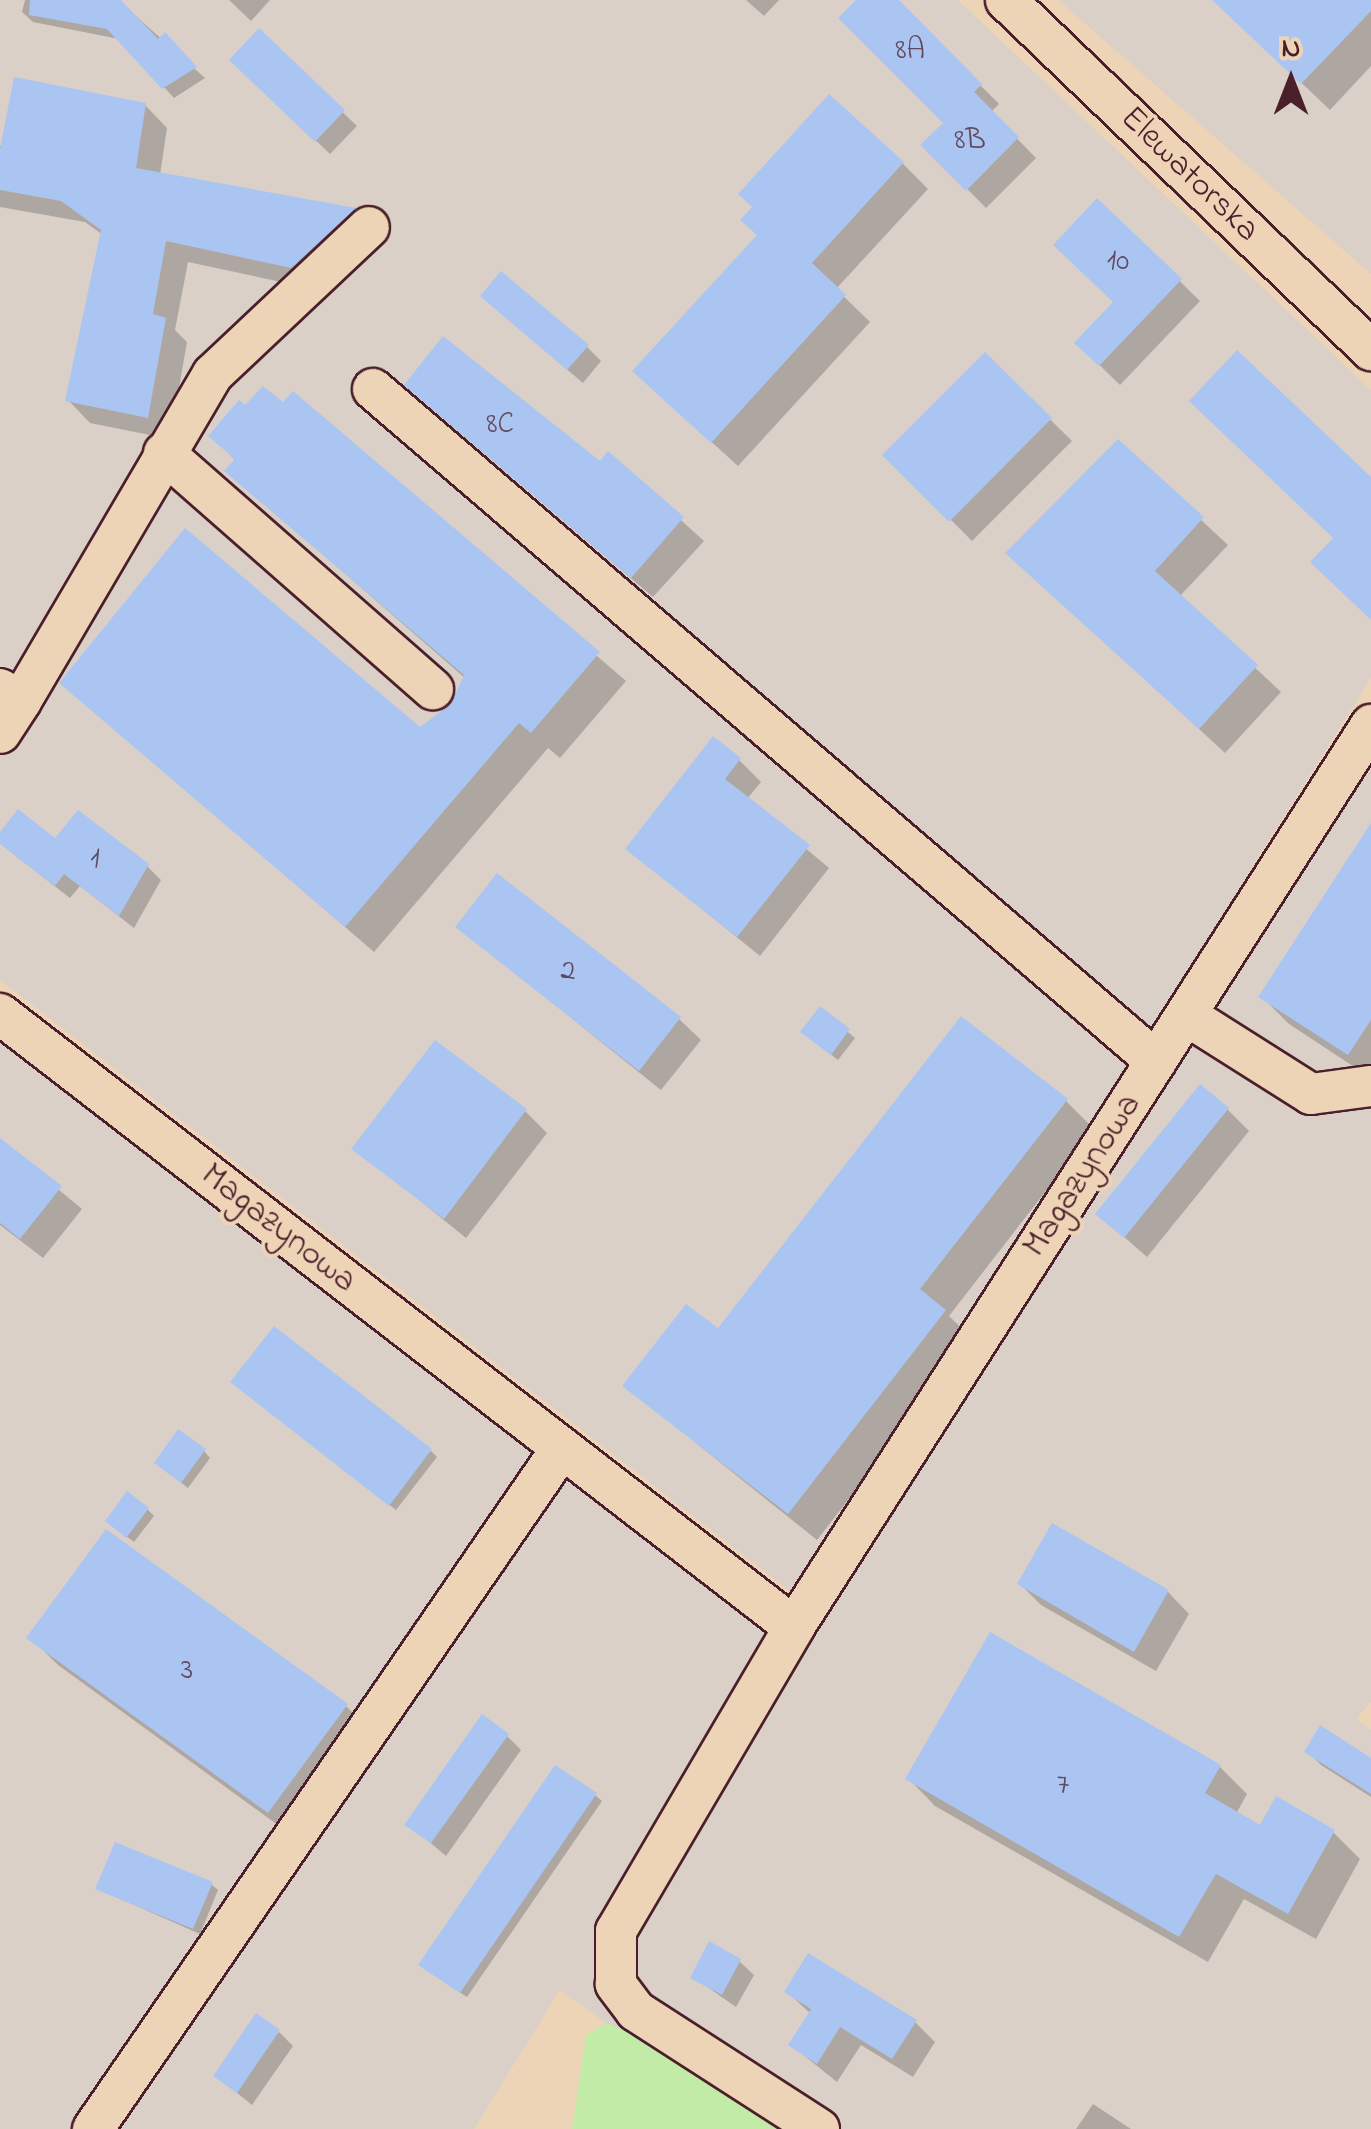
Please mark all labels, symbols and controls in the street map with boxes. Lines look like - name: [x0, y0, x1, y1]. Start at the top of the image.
- text: N: [1282, 29, 1300, 70]
- north arrow: [1241, 30, 1341, 130]
- house number: 8A: [895, 33, 925, 69]
- street label: Elewatorska: [1111, 98, 1267, 252]
- house number: 8B: [954, 123, 986, 159]
- house number: 10: [1107, 244, 1129, 280]
- house number: 8C: [486, 407, 514, 443]
- house number: 1: [90, 842, 100, 878]
- house number: 2: [561, 954, 575, 990]
- street label: Magazynowa: [1015, 1086, 1151, 1266]
- street label: Magazynowa: [192, 1155, 364, 1303]
- house number: 3: [181, 1653, 193, 1689]
- house number: 7: [1057, 1768, 1069, 1804]

